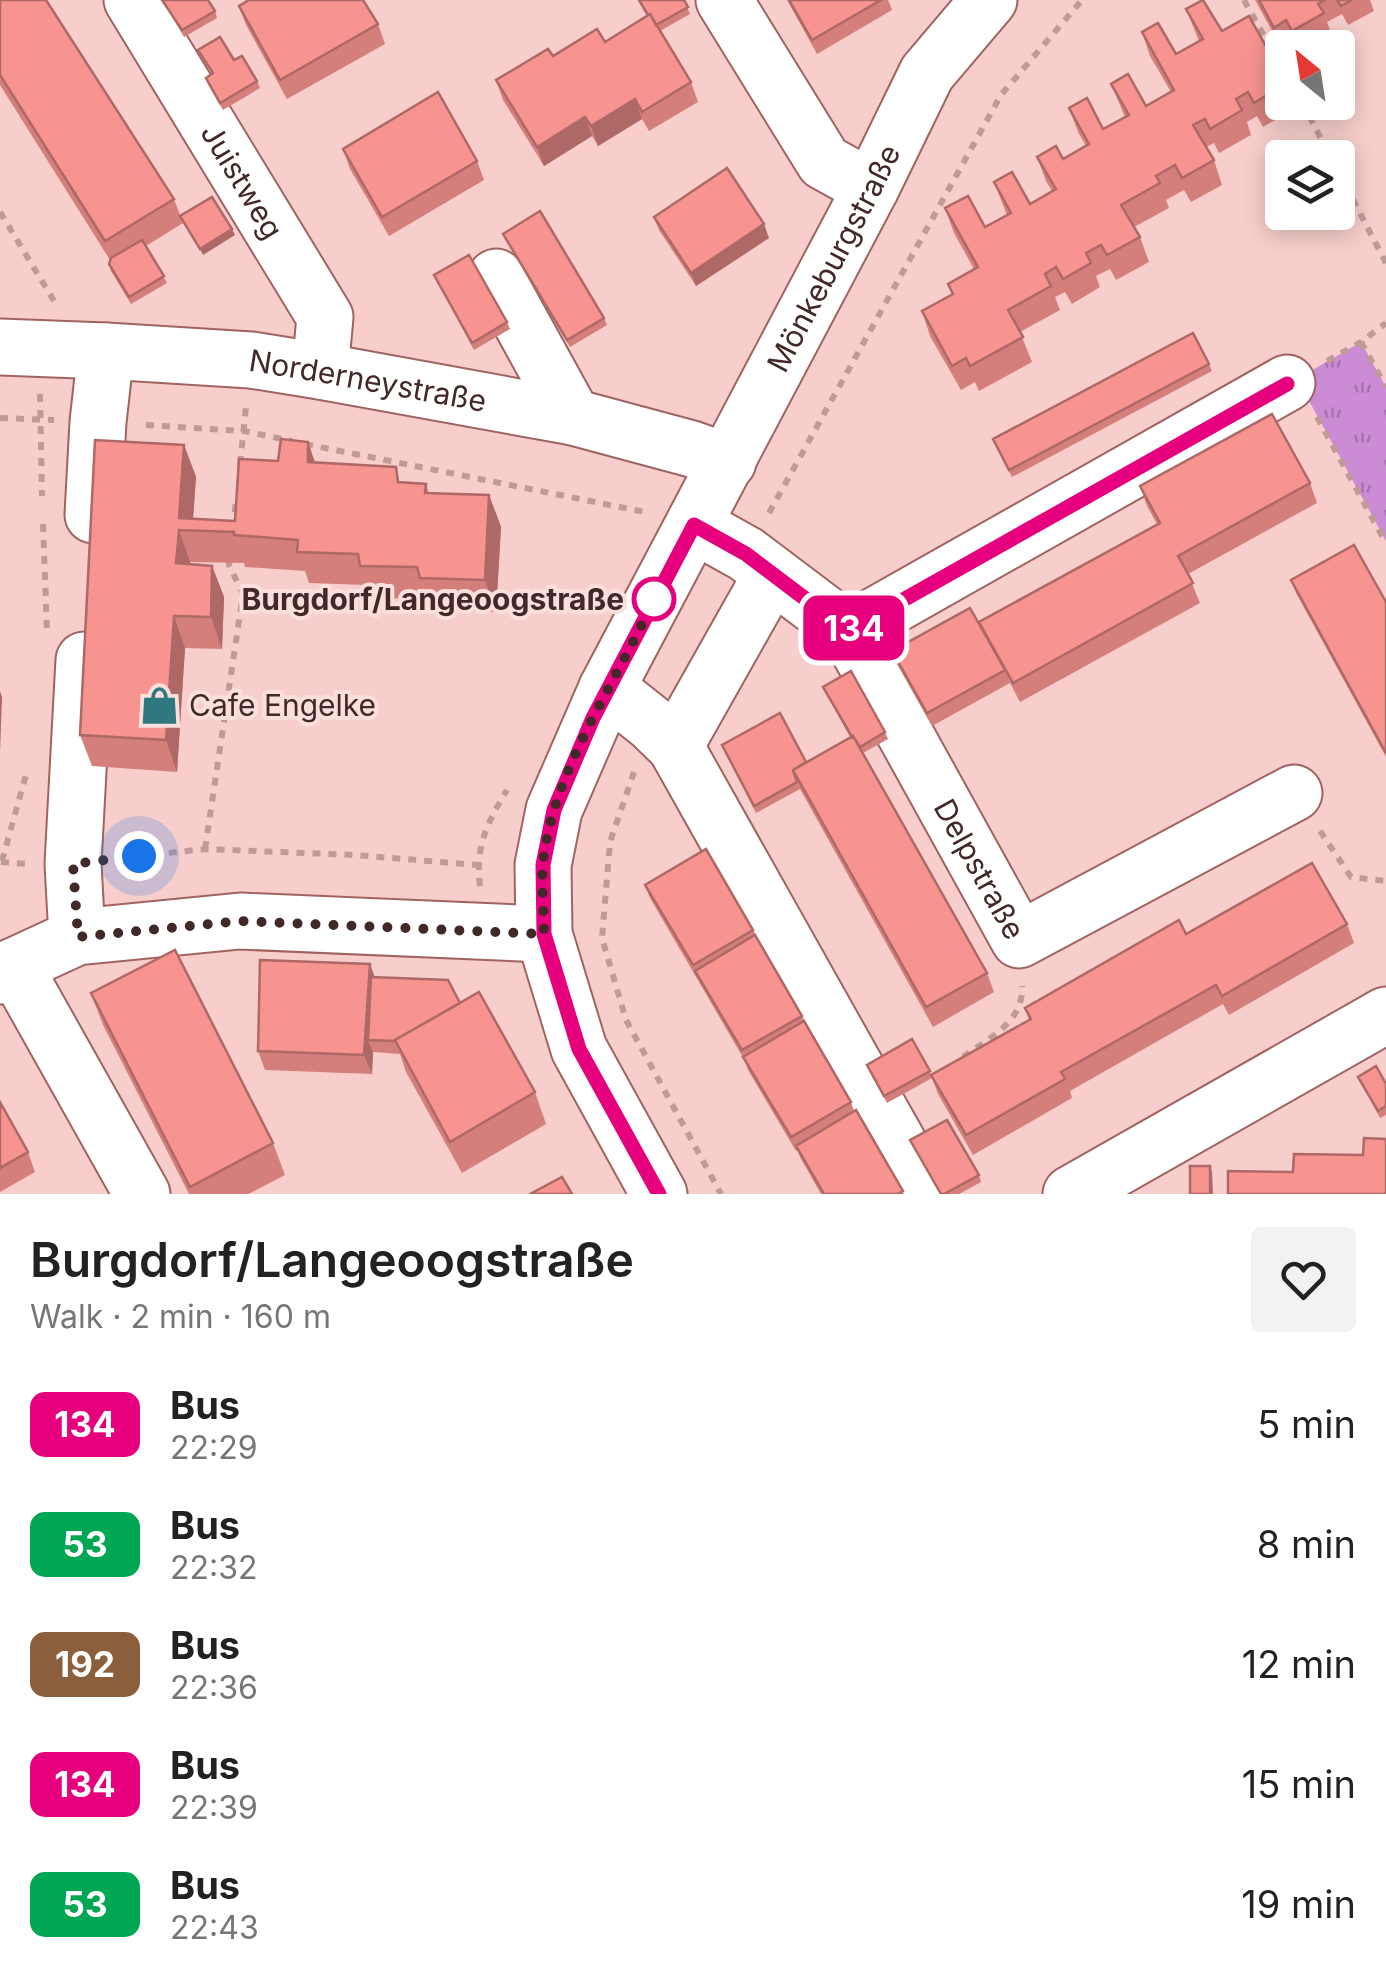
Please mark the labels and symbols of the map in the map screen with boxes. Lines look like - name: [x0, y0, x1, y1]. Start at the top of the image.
- north arrow: [1265, 30, 1355, 120]
- street label: Juistweg: [194, 117, 291, 245]
- street label: Mönkeburgstraße: [759, 138, 907, 378]
- street label: Norderneystraße: [247, 342, 489, 419]
- marker: Burgdorf/Langeoogstraße: [633, 578, 675, 620]
- place label: Burgdorf/Langeoogstraße: [242, 581, 624, 617]
- line badge: 134: [796, 596, 912, 660]
- shop icon: Cafe Engelke: [138, 684, 180, 726]
- place label: Cafe Engelke: [189, 687, 376, 723]
- street label: Delpstraße: [927, 793, 1033, 945]
- your location: [114, 831, 164, 881]

